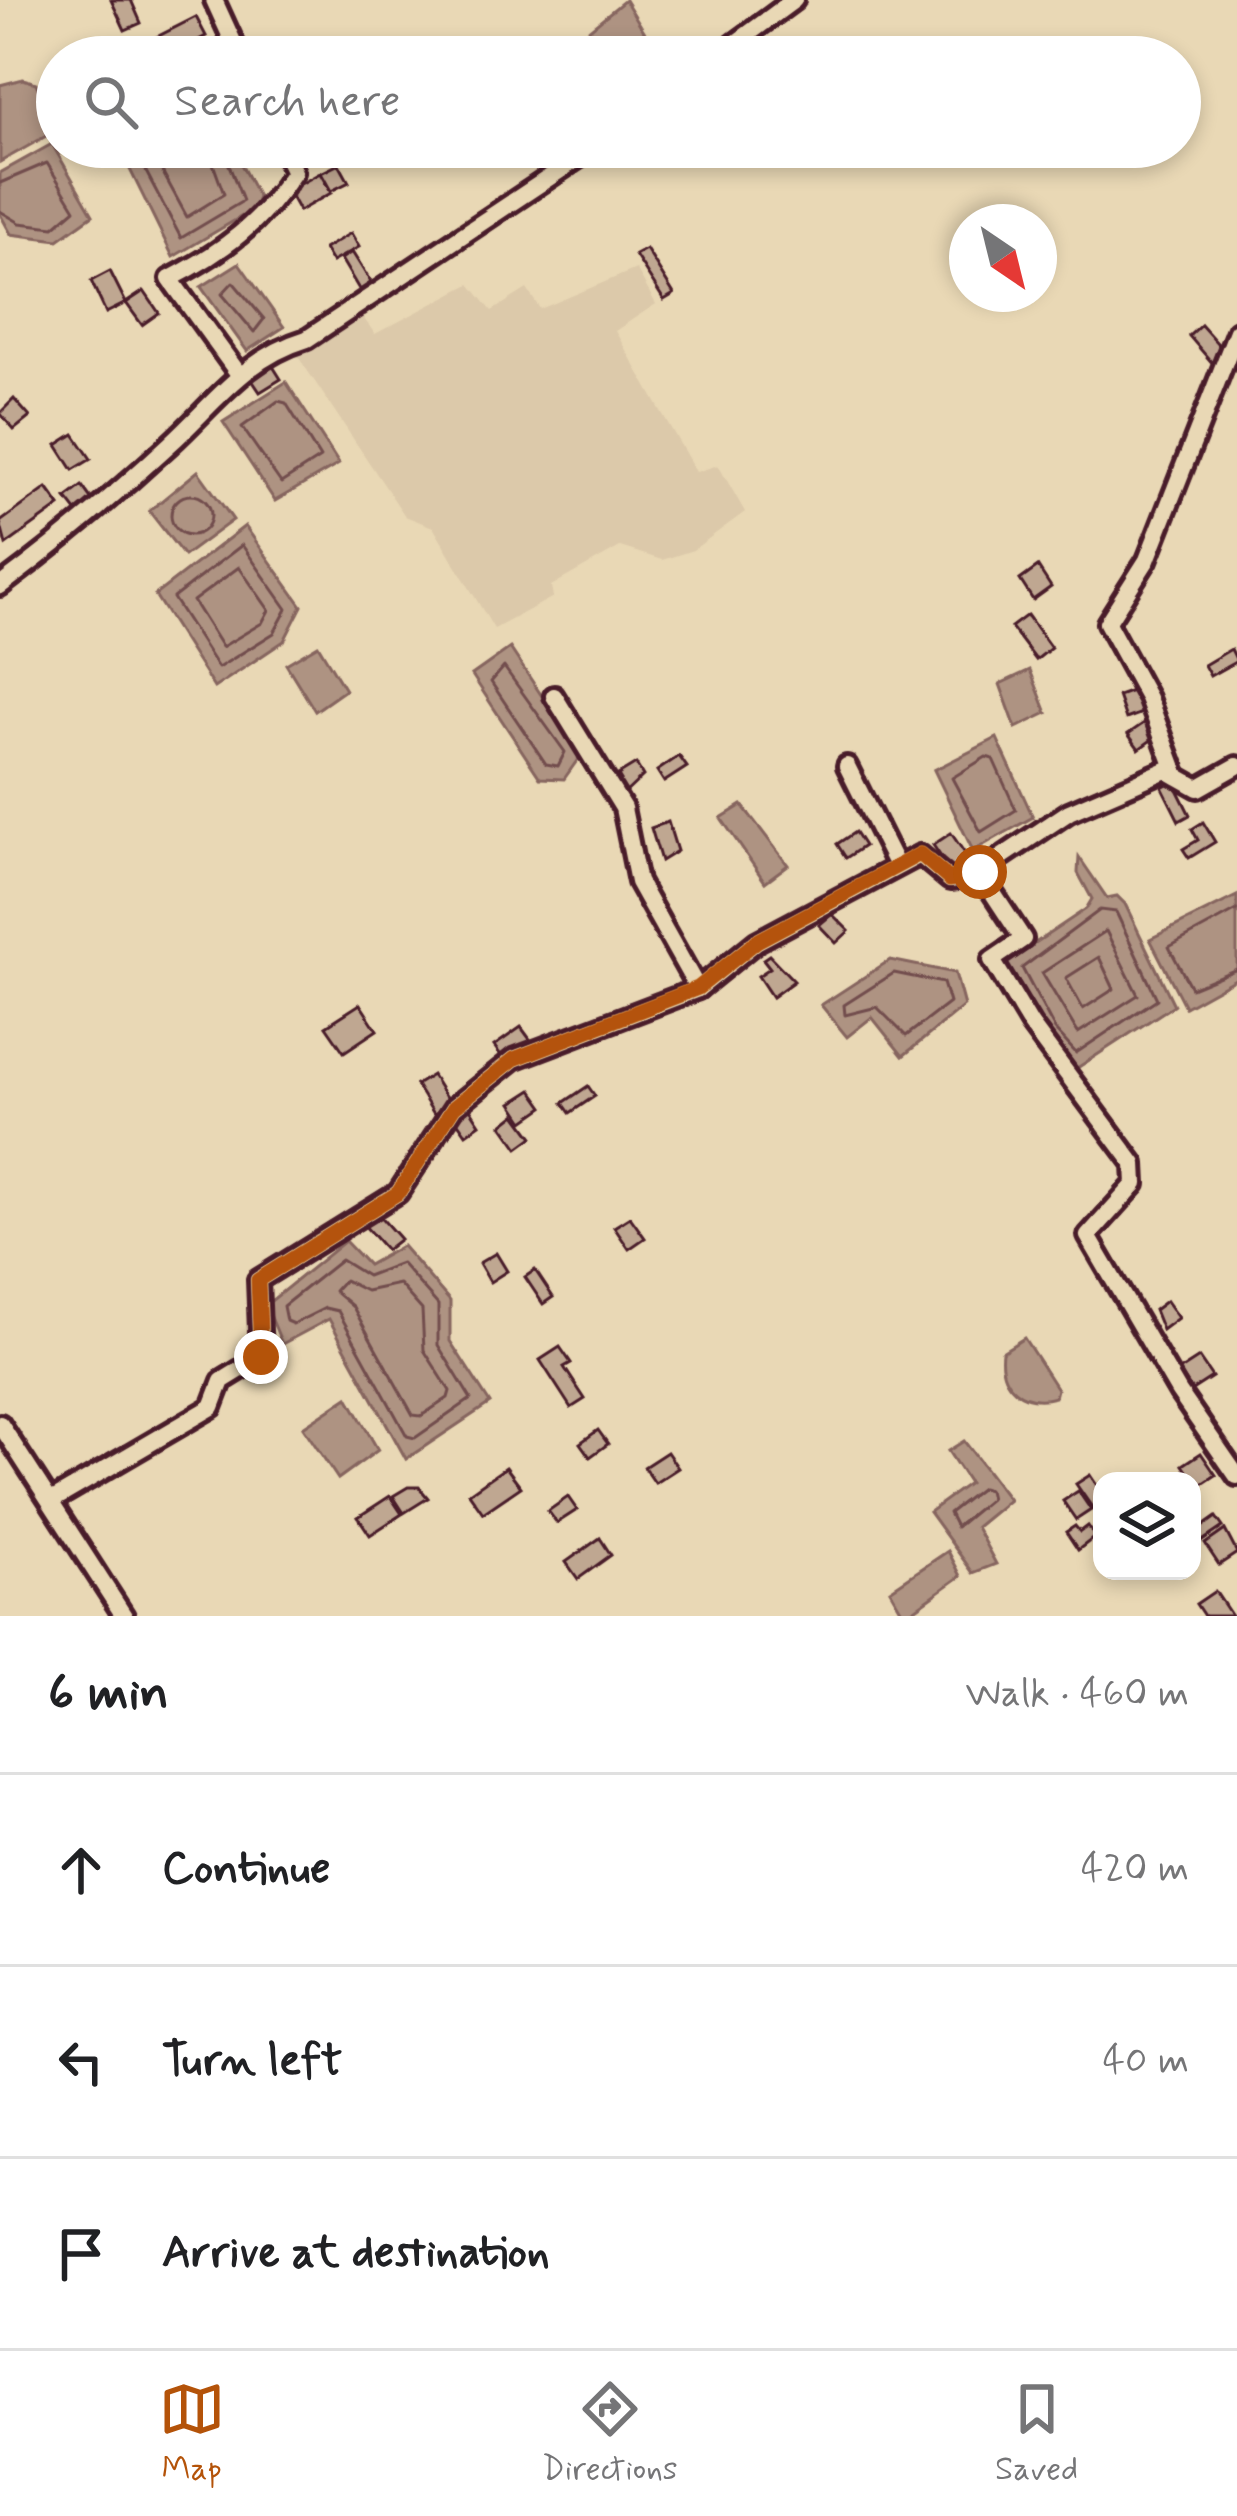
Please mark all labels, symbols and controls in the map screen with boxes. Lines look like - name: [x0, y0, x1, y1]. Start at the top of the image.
- search box: [36, 36, 1201, 168]
- icon: search: [78, 69, 144, 135]
- text: Search here: [174, 73, 401, 132]
- north arrow: [949, 204, 1057, 312]
- route start: [953, 845, 1007, 899]
- route end: [234, 1330, 288, 1384]
- map controls: [1093, 1472, 1201, 1580]
- button: layers: [1093, 1472, 1201, 1580]
- text: 6 min: [48, 1661, 169, 1727]
- text: Walk · 460 m: [965, 1669, 1189, 1720]
- icon: ahead: [48, 1837, 114, 1903]
- text: Continue: [162, 1840, 330, 1899]
- text: 420 m: [1081, 1844, 1189, 1895]
- icon: left: [48, 2029, 114, 2095]
- text: Turn left: [162, 2032, 342, 2091]
- text: 40 m: [1102, 2036, 1189, 2087]
- icon: arrive: [48, 2221, 114, 2287]
- text: Arrive at destination: [162, 2224, 550, 2283]
- tab: Map: [159, 2376, 225, 2492]
- tab: Directions: [542, 2376, 678, 2492]
- tab: Saved: [995, 2376, 1078, 2492]

